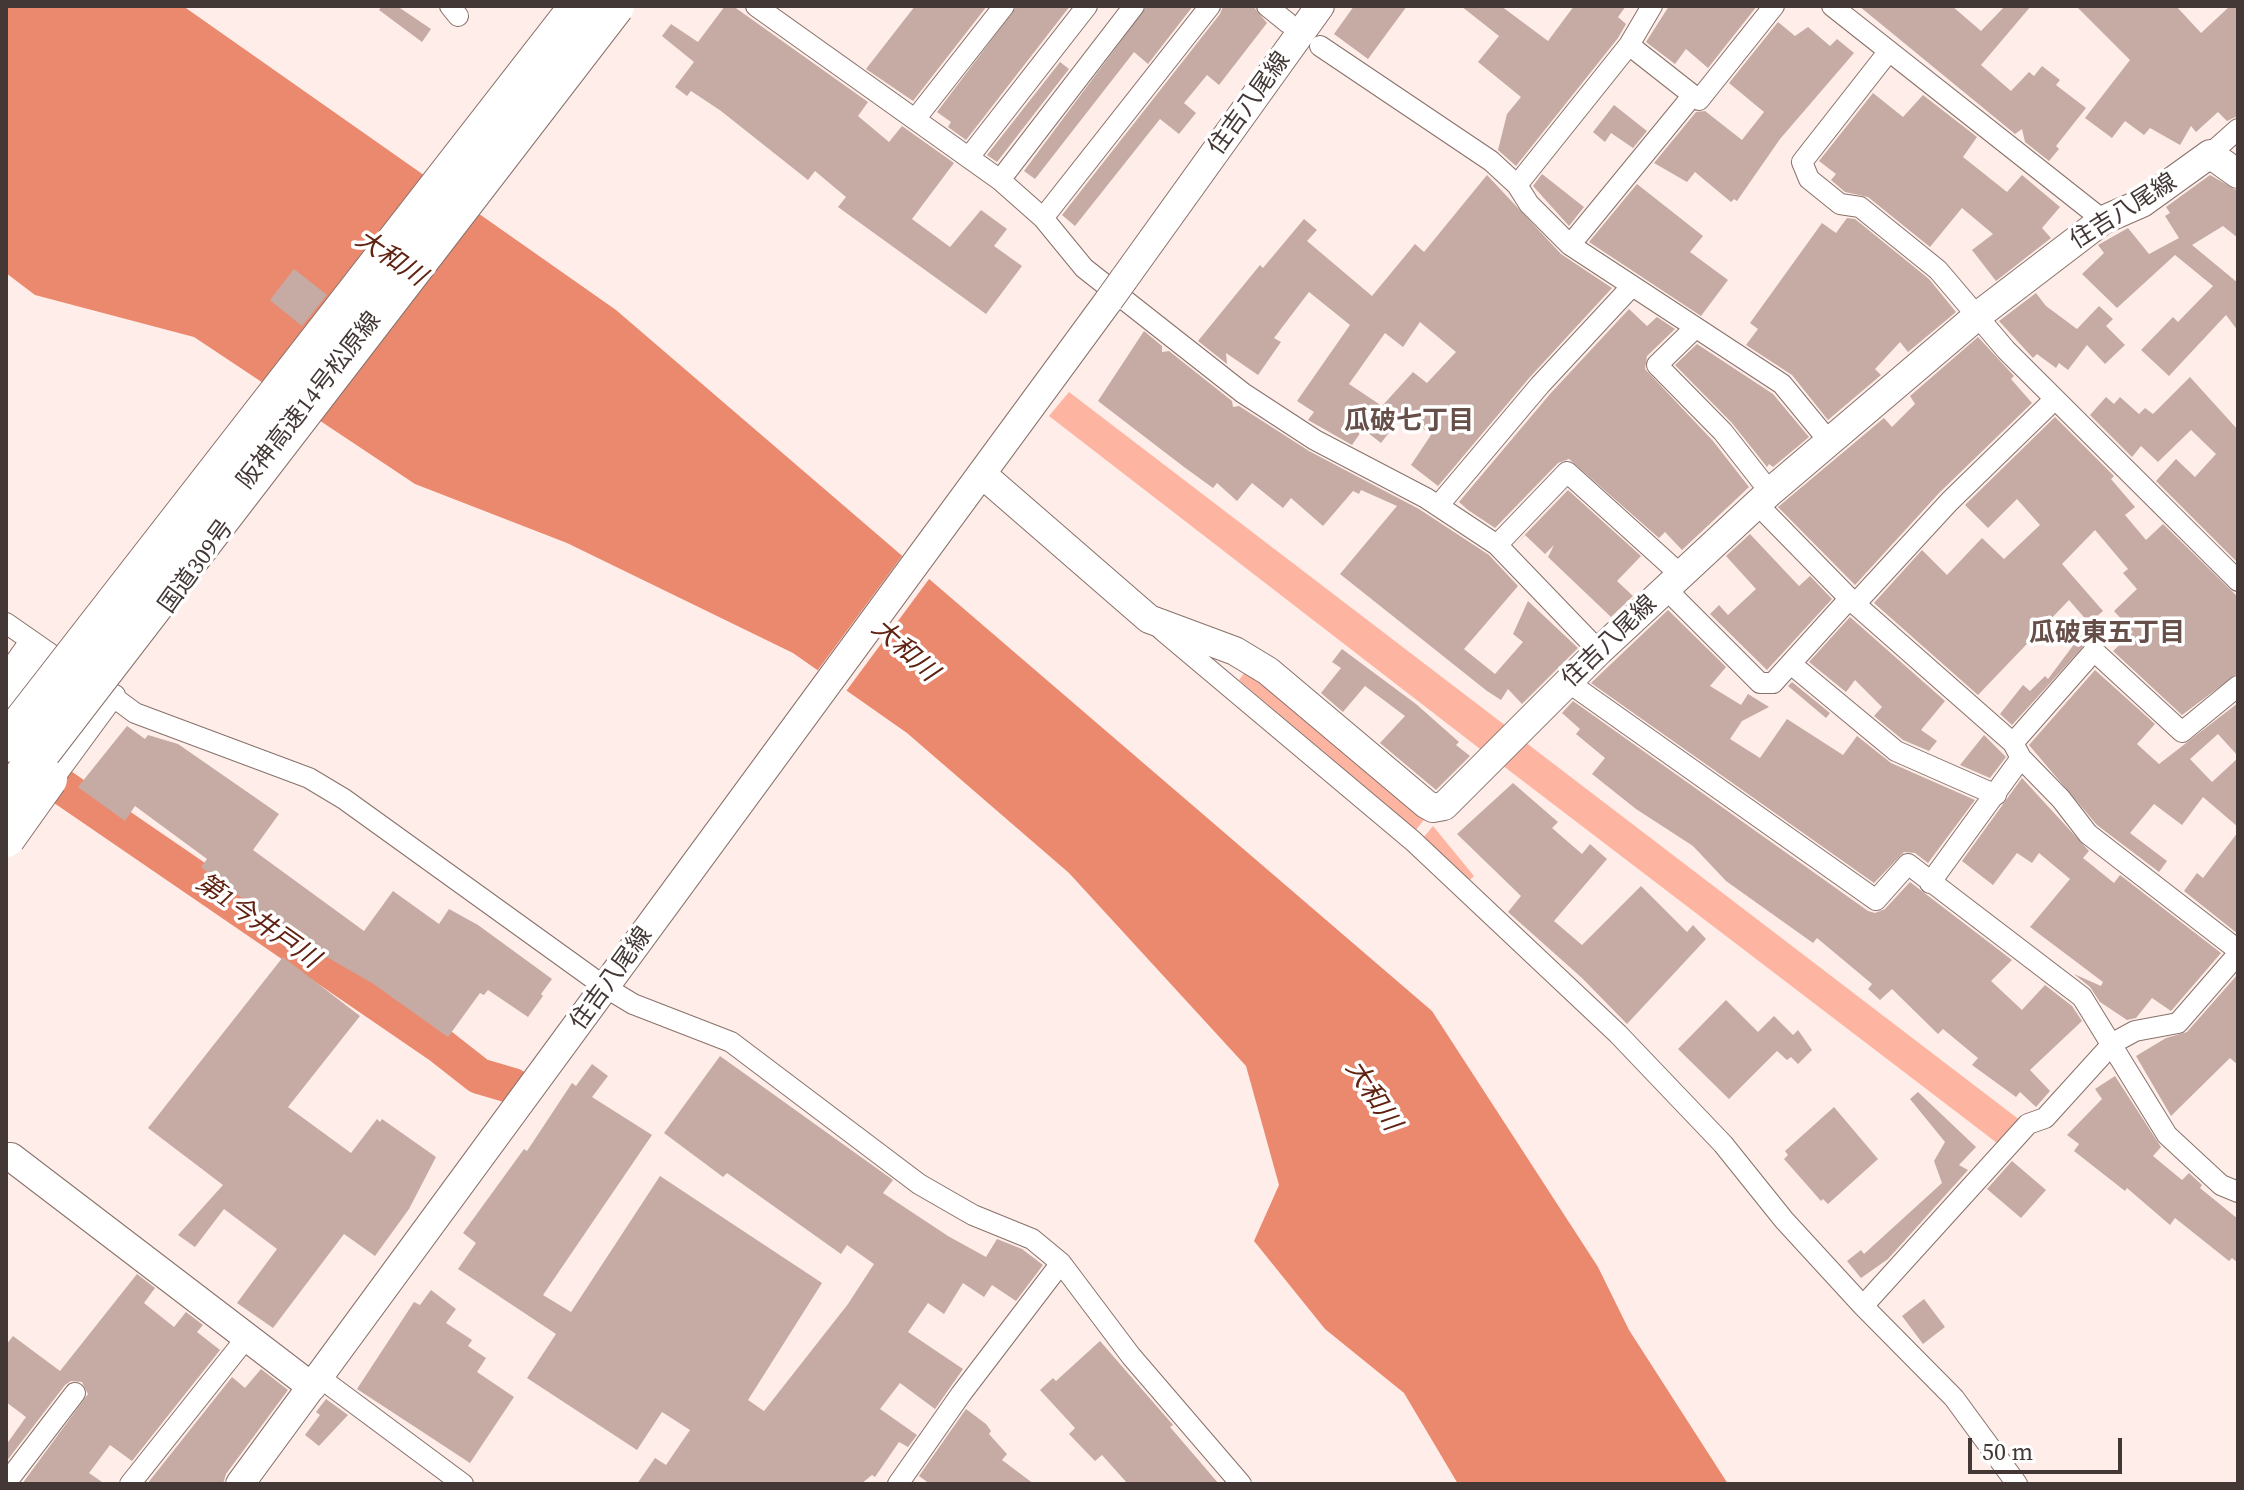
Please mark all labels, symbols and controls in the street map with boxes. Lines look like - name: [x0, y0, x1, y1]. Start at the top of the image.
- street label: 住吉八尾線: [1203, 47, 1297, 161]
- street label: 住吉八尾線: [2065, 168, 2183, 256]
- water label: 大和川: [349, 224, 431, 294]
- street label: 阪神高速14号松原線: [232, 307, 388, 495]
- district label: 瓜破七丁目: [1344, 406, 1474, 438]
- street label: 国道309号: [154, 515, 240, 619]
- street label: 住吉八尾線: [1557, 590, 1663, 694]
- water label: 大和川: [865, 613, 943, 689]
- district label: 瓜破東五丁目: [2029, 618, 2185, 650]
- water label: 第1今井戸川: [189, 868, 325, 976]
- street label: 住吉八尾線: [565, 922, 659, 1036]
- water label: 大和川: [1338, 1055, 1406, 1137]
- scale bar: [1972, 1422, 2126, 1472]
- text: 50 m: [1982, 1435, 2033, 1468]

